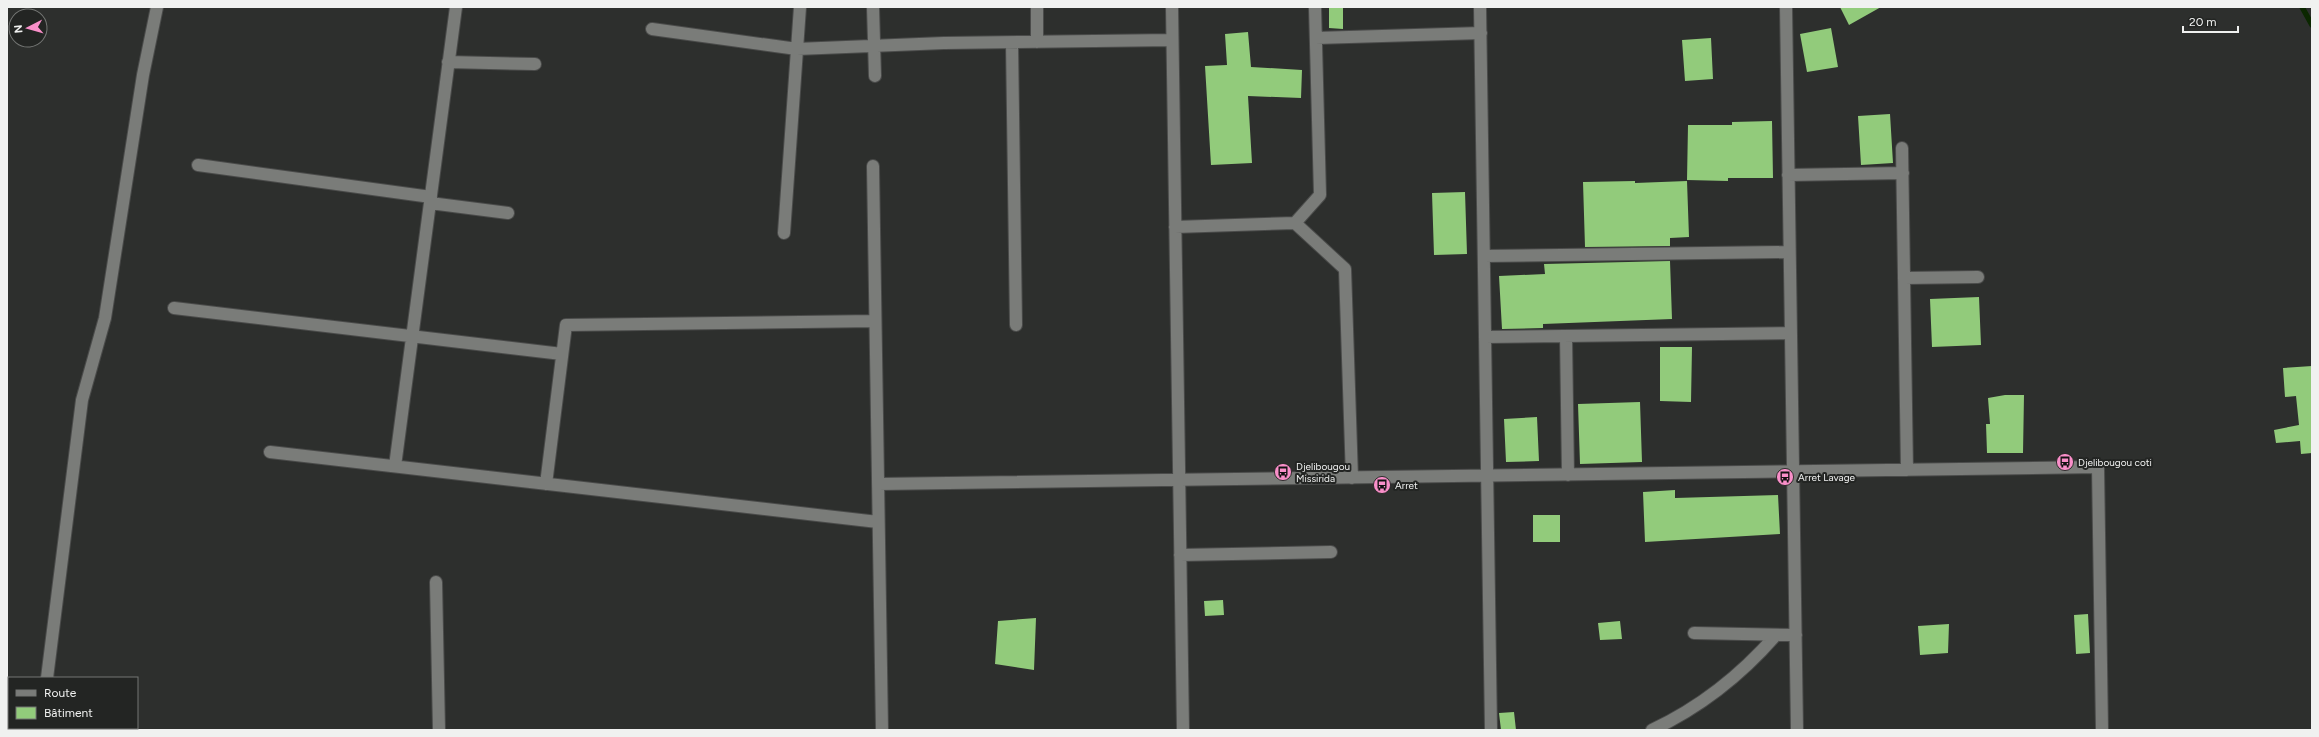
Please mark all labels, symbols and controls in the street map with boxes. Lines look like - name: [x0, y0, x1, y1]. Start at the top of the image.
- north arrow: [8, 8, 48, 48]
- scale bar: [2183, 8, 2238, 34]
- text: 20 m: [2189, 15, 2217, 29]
- text: N: [12, 24, 25, 34]
- bus stop icon: Djelibougou coti: [2055, 452, 2075, 472]
- place label: Djelibougou coti: [2078, 456, 2152, 469]
- place label: Djelibougou Missirida: [1296, 460, 1350, 485]
- bus stop icon: Djelibougou Missirida: [1273, 462, 1293, 482]
- bus stop icon: Arret Lavage: [1775, 467, 1795, 487]
- place label: Arret Lavage: [1798, 471, 1856, 484]
- bus stop icon: Arret: [1372, 475, 1392, 495]
- place label: Arret: [1395, 479, 1418, 492]
- legend: [8, 677, 138, 729]
- text: Route: [44, 686, 77, 700]
- text: Bâtiment: [44, 706, 93, 720]

